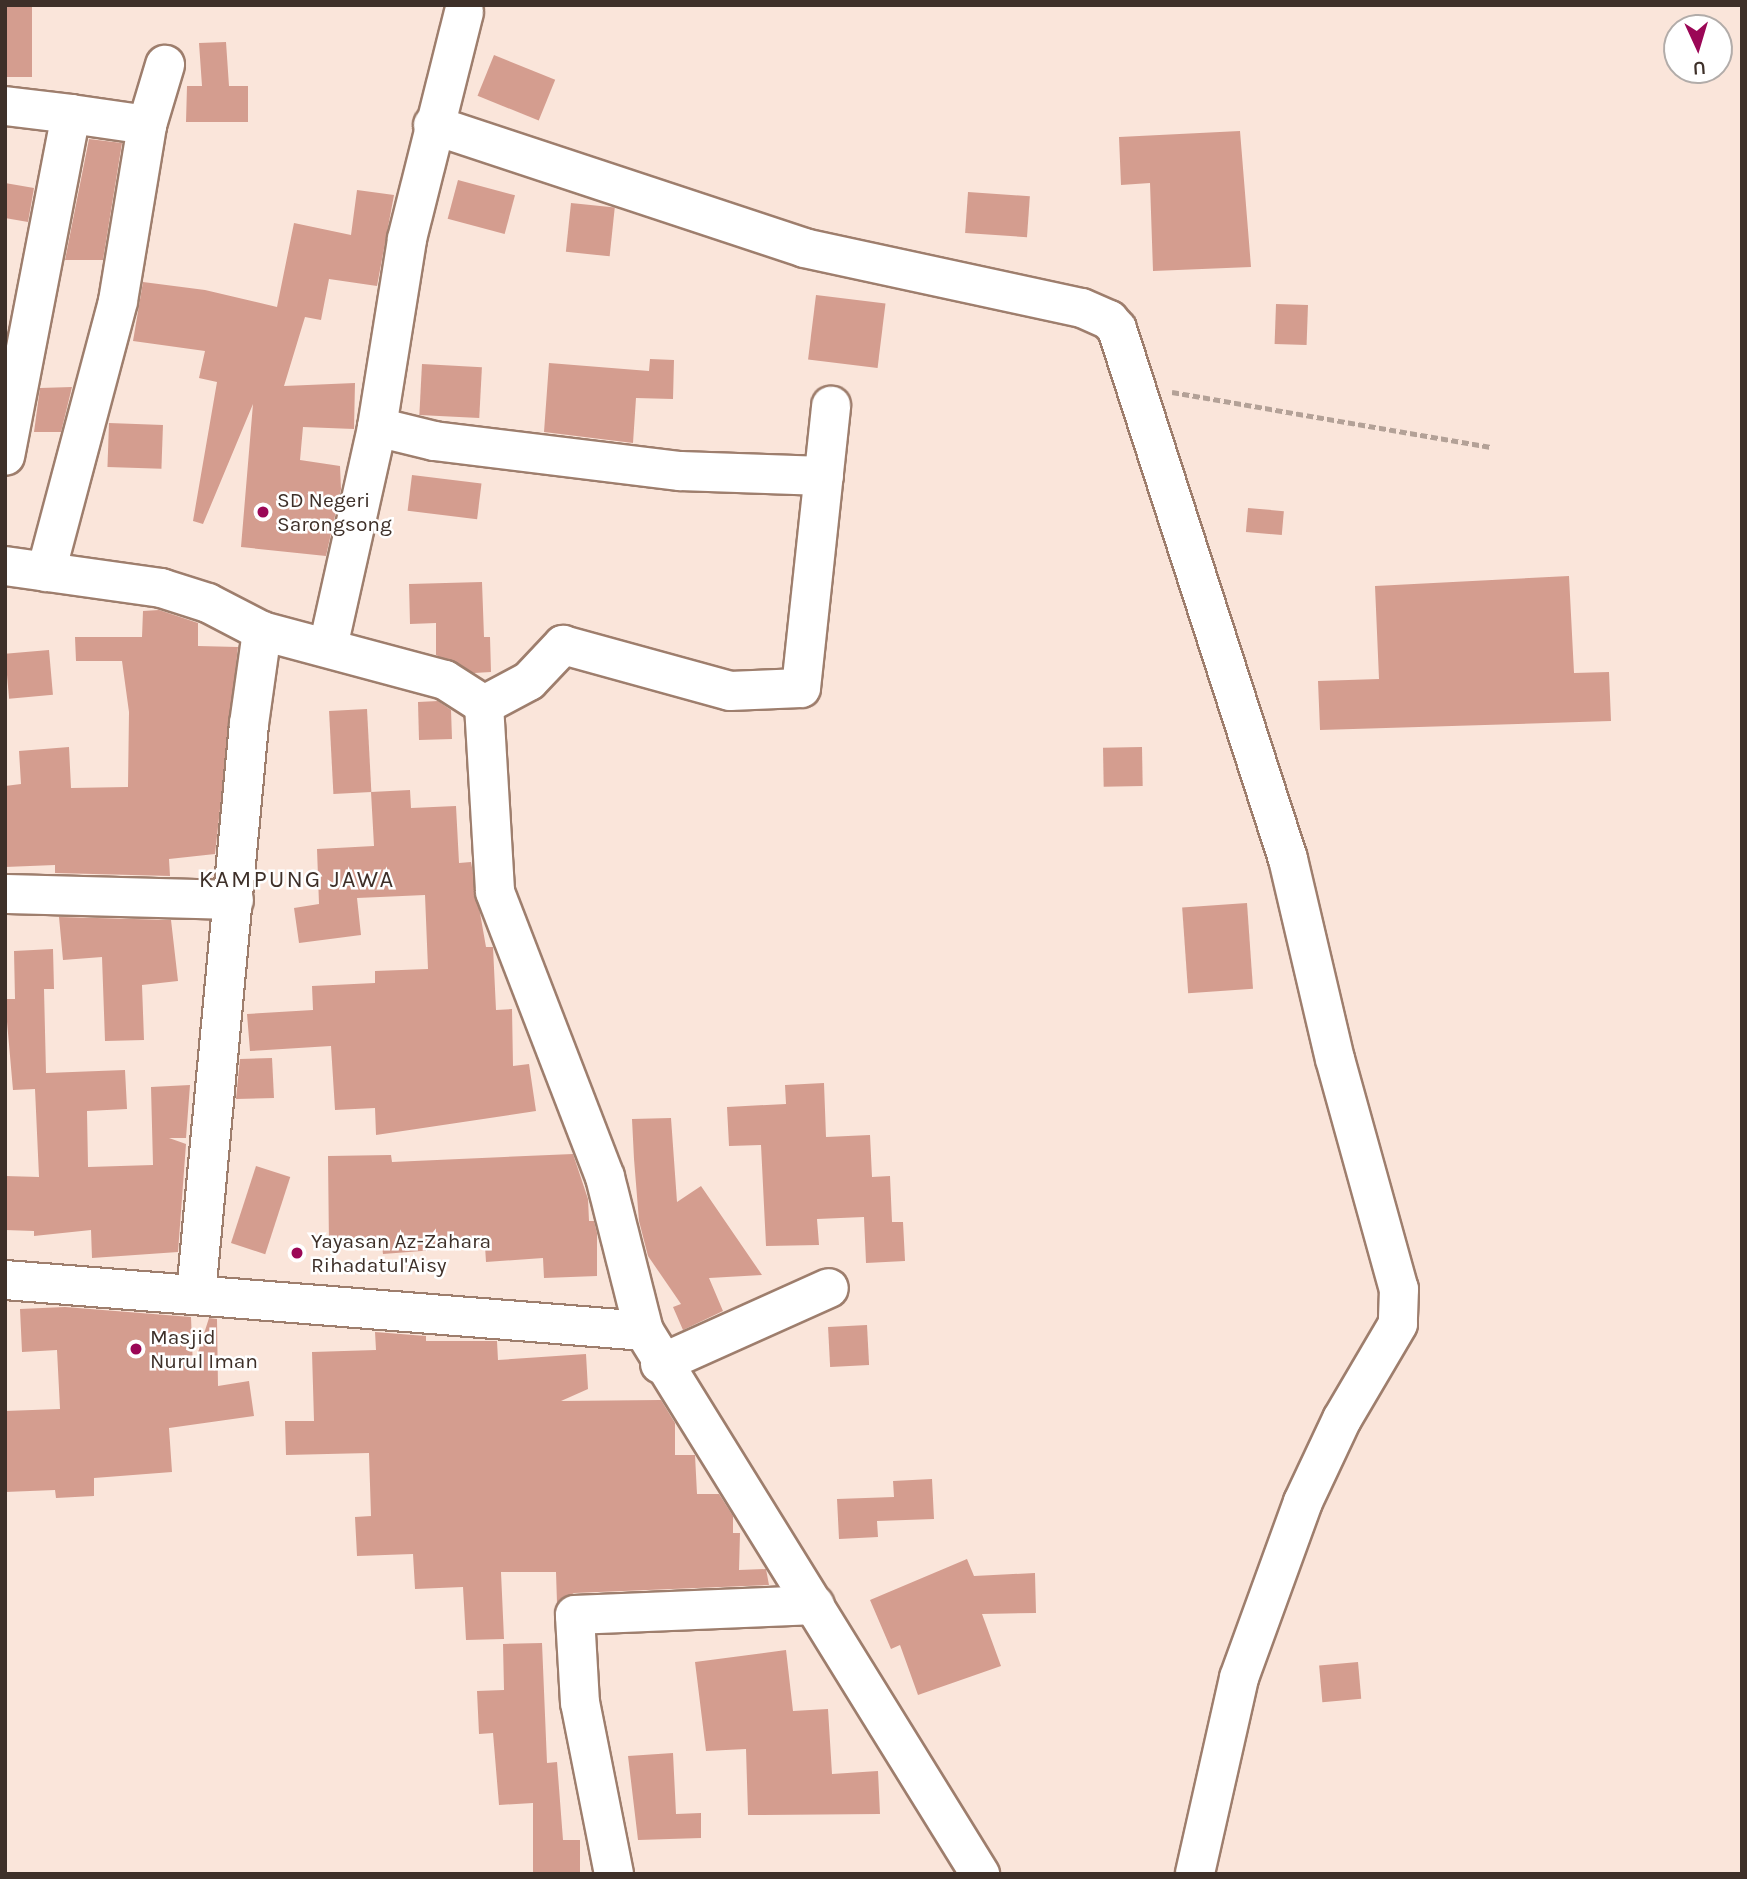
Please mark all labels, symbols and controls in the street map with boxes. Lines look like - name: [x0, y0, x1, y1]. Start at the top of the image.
- north arrow: [1663, 14, 1733, 84]
- text: U: [1692, 57, 1707, 79]
- place label: SD Negeri Sarongsong: [277, 487, 392, 537]
- marker: SD Negeri Sarongsong: [255, 504, 271, 520]
- district label: KAMPUNG JAWA: [200, 866, 394, 894]
- place label: Yayasan Az-Zahara Rihadatul'Aisy: [311, 1228, 491, 1278]
- marker: Yayasan Az-Zahara Rihadatul'Aisy: [289, 1245, 305, 1261]
- place label: Masjid Nurul Iman: [150, 1324, 258, 1374]
- marker: Masjid Nurul Iman: [128, 1341, 144, 1357]

